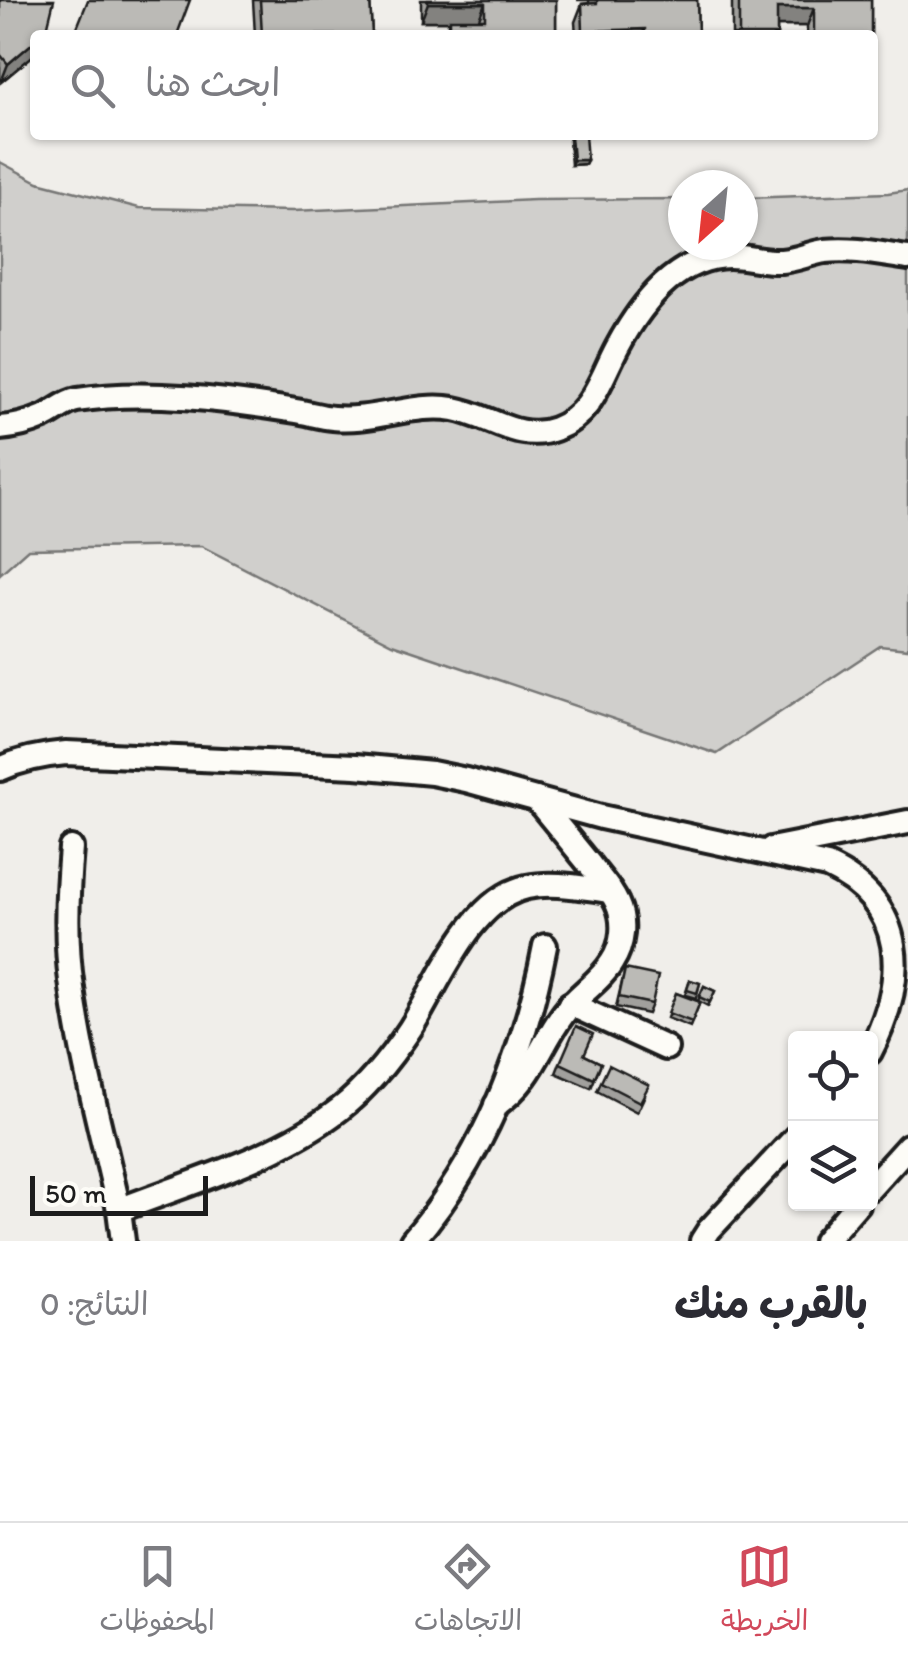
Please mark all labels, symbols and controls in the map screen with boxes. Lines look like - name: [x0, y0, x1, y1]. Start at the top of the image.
- search box: [30, 30, 878, 140]
- icon: search: [65, 58, 120, 113]
- text: ابحث هنا: [145, 60, 281, 106]
- north arrow: [668, 170, 758, 260]
- map controls: [788, 1031, 878, 1211]
- button: locate: [788, 1031, 878, 1121]
- button: layers: [788, 1121, 878, 1211]
- scale bar: [30, 1171, 208, 1216]
- text: 50 m: [45, 1176, 107, 1210]
- text: بالقرب منك: [674, 1278, 868, 1329]
- text: النتائج: 0: [40, 1285, 149, 1323]
- tab: المحفوظات: [100, 1539, 215, 1645]
- tab: الاتجاهات: [414, 1539, 522, 1645]
- tab: الخريطة: [721, 1539, 808, 1645]

